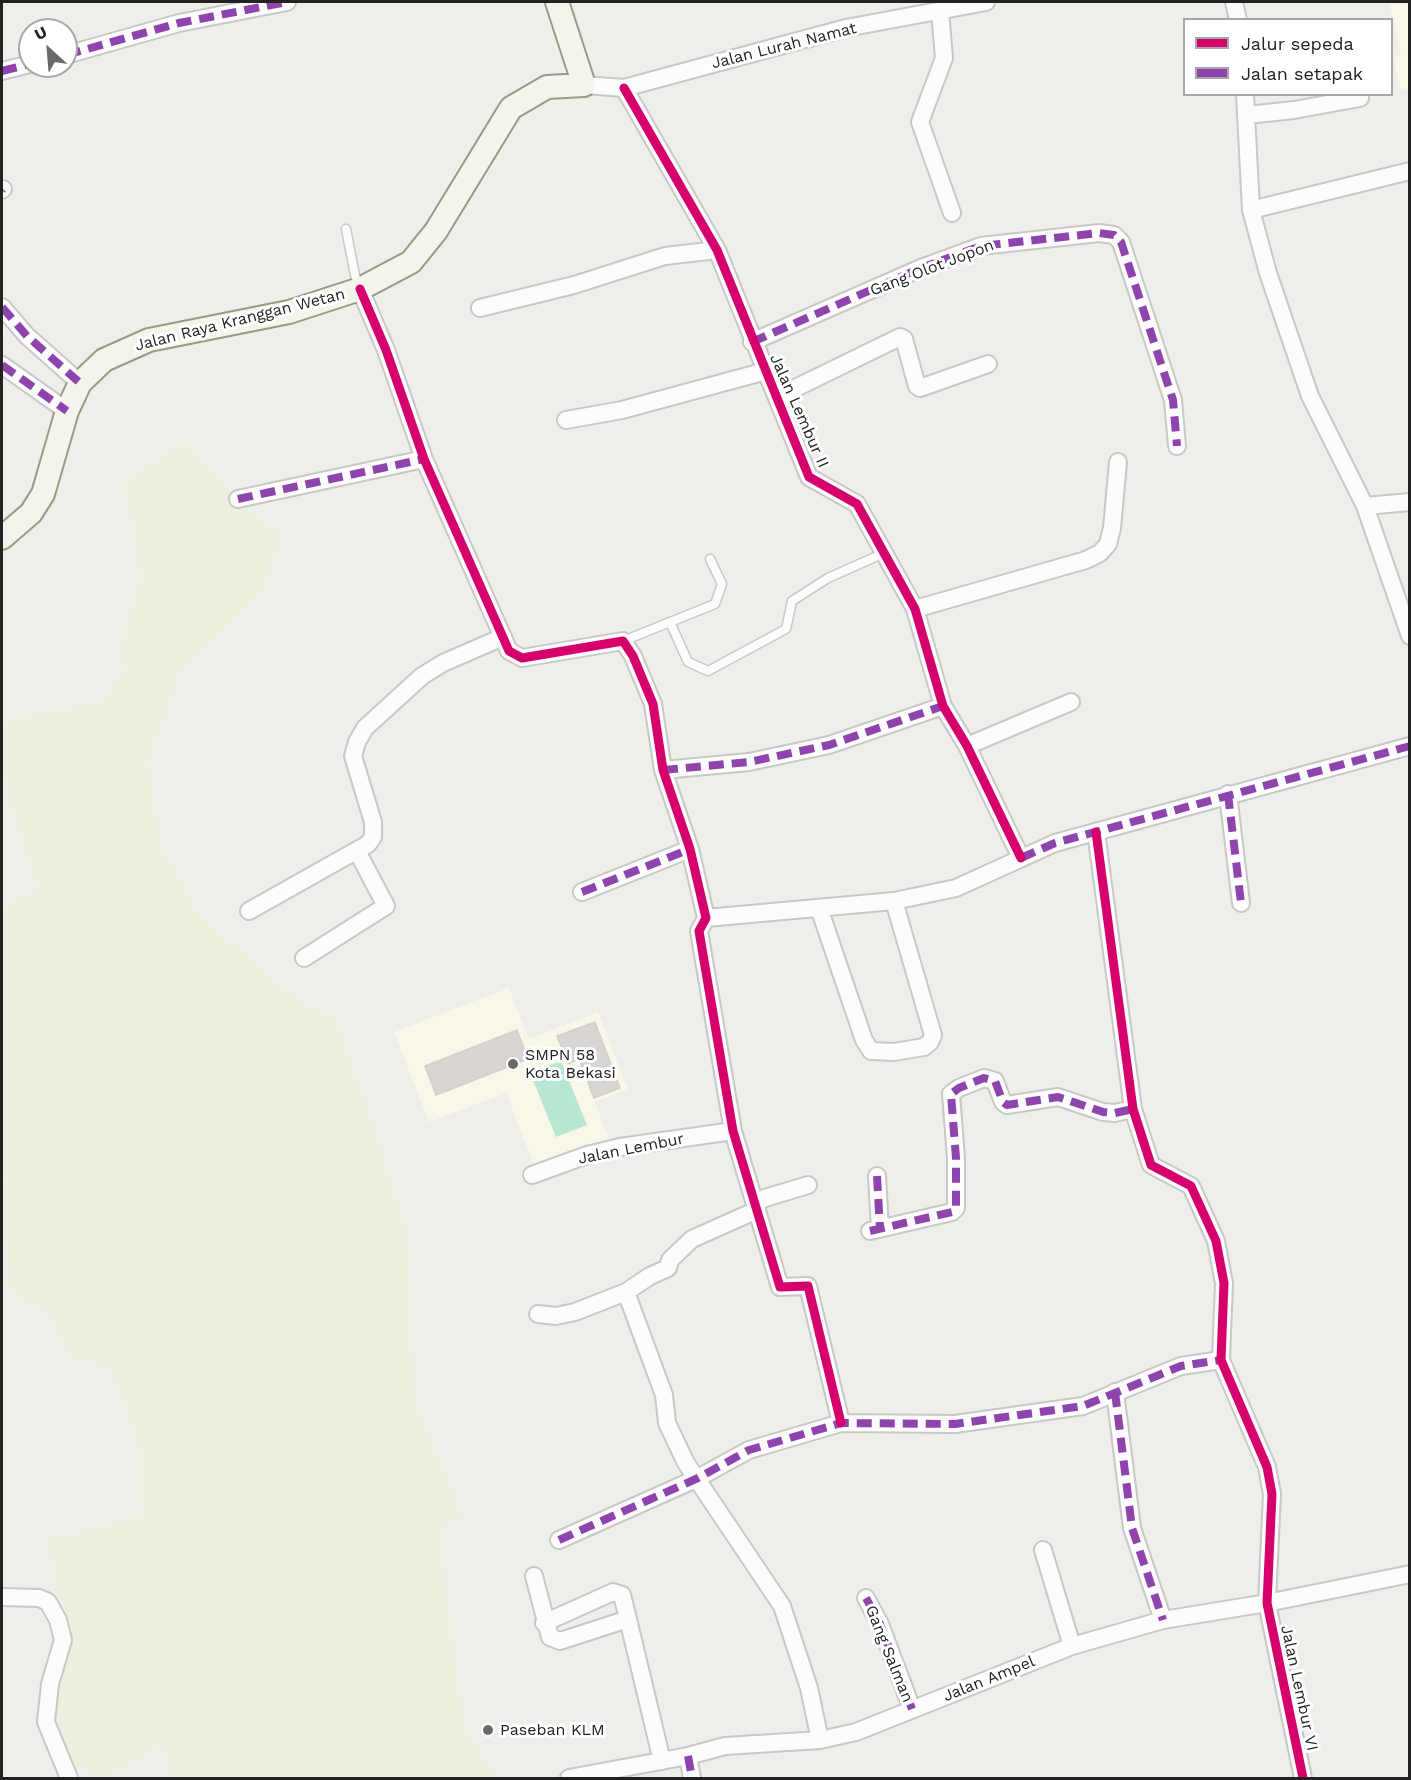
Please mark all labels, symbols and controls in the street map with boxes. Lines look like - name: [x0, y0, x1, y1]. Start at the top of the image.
- north arrow: [18, 18, 78, 78]
- legend: [1183, 18, 1393, 96]
- street label: Jalan Lurah Namat: [710, 19, 858, 73]
- text: U: [31, 22, 50, 44]
- text: Jalur sepeda: [1241, 33, 1354, 54]
- text: Jalan setapak: [1241, 63, 1363, 84]
- street label: Gang Olot Jopon: [867, 236, 997, 300]
- street label: Jalan Raya Kranggan Wetan: [133, 285, 347, 355]
- street label: Jalan Lembur II: [765, 351, 833, 471]
- place label: SMPN 58 Kota Bekasi: [525, 1045, 616, 1083]
- marker: SMPN 58 Kota Bekasi: [506, 1057, 520, 1071]
- street label: Jalan Lembur: [576, 1129, 686, 1169]
- street label: Gang Salman: [861, 1603, 917, 1705]
- street label: Jalan Lembur VI: [1276, 1623, 1322, 1753]
- street label: Jalan Ampel: [940, 1652, 1038, 1706]
- place label: Paseban KLM: [500, 1720, 605, 1740]
- marker: Paseban KLM: [481, 1723, 495, 1737]

